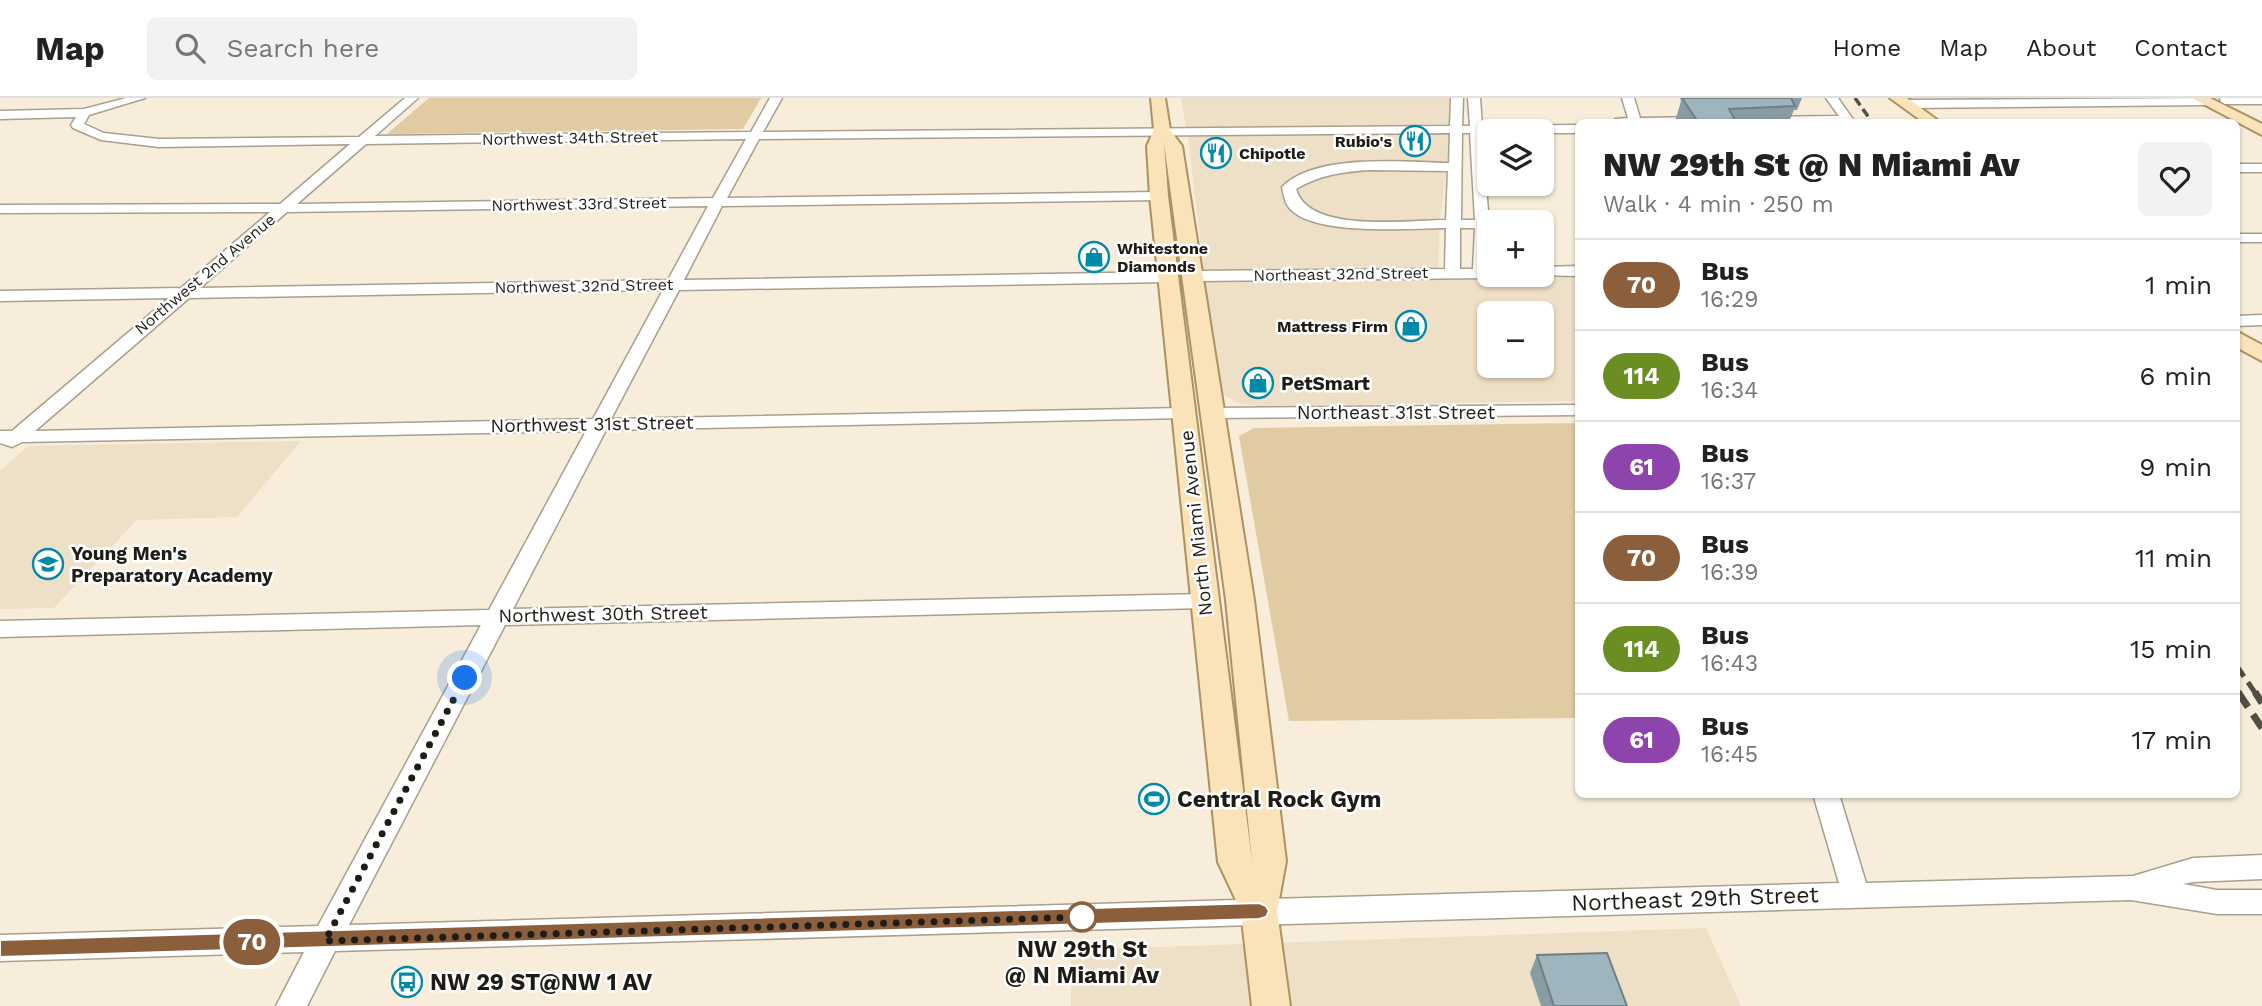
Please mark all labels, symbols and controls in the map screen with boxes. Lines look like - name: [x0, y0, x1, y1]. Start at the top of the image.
- search box: [147, 17, 637, 80]
- text: Map: [35, 29, 105, 68]
- icon: search: [171, 29, 209, 67]
- text: Search here: [227, 33, 379, 63]
- text: Home: [1833, 34, 1901, 62]
- text: Map: [1939, 34, 1988, 62]
- text: About: [2026, 34, 2096, 62]
- text: Contact: [2134, 34, 2227, 62]
- map controls: [1477, 119, 1554, 378]
- button: layers: [1477, 119, 1554, 196]
- restaurant icon: Rubio's: [1398, 124, 1432, 158]
- street label: Northwest 34th Street: [482, 127, 658, 149]
- place label: Rubio's: [1335, 132, 1392, 151]
- restaurant icon: Chipotle: [1199, 136, 1233, 170]
- button: heart: [2138, 142, 2212, 216]
- place label: Chipotle: [1239, 144, 1306, 163]
- text: NW 29th St @ N Miami Av: [1603, 145, 2020, 184]
- text: Walk · 4 min · 250 m: [1603, 191, 1834, 218]
- street label: Northwest 33rd Street: [491, 193, 667, 215]
- street label: Northwest 2nd Avenue: [131, 210, 279, 338]
- button: +: [1477, 210, 1554, 287]
- place label: Whitestone Diamonds: [1117, 239, 1208, 276]
- shop icon: Whitestone Diamonds: [1077, 240, 1111, 274]
- text: Bus: [1701, 256, 1749, 286]
- street label: Northeast 32nd Street: [1253, 263, 1429, 285]
- text: 1 min: [2145, 270, 2212, 300]
- text: 70: [1627, 271, 1656, 299]
- street label: Northwest 32nd Street: [494, 275, 674, 297]
- text: 16:29: [1701, 286, 1758, 313]
- button: −: [1477, 301, 1554, 378]
- shop icon: Mattress Firm: [1394, 309, 1428, 343]
- place label: Mattress Firm: [1277, 317, 1388, 336]
- text: Bus: [1701, 347, 1749, 377]
- text: 6 min: [2140, 361, 2212, 391]
- text: 114: [1623, 362, 1660, 390]
- shop icon: PetSmart: [1241, 366, 1275, 400]
- place label: PetSmart: [1281, 372, 1371, 395]
- text: 16:34: [1701, 377, 1758, 404]
- street label: Northeast 31st Street: [1297, 401, 1495, 424]
- street label: Northwest 31st Street: [490, 411, 694, 437]
- street label: North Miami Avenue: [1175, 429, 1217, 617]
- text: Bus: [1701, 438, 1749, 468]
- text: 9 min: [2139, 452, 2212, 482]
- text: 61: [1629, 453, 1654, 481]
- text: 16:37: [1701, 468, 1756, 495]
- text: Bus: [1701, 529, 1749, 559]
- place label: Young Men's Preparatory Academy: [71, 542, 273, 587]
- text: 11 min: [2135, 543, 2212, 573]
- text: 70: [1627, 544, 1656, 572]
- school or university icon: Young Men's Preparatory Academy: [31, 547, 65, 581]
- text: 16:39: [1701, 559, 1758, 586]
- street label: Northwest 30th Street: [498, 601, 708, 627]
- text: Bus: [1701, 620, 1749, 650]
- text: 15 min: [2130, 634, 2212, 664]
- text: 114: [1623, 635, 1660, 663]
- text: 16:43: [1701, 650, 1758, 677]
- your location: [447, 660, 482, 695]
- text: Bus: [1701, 711, 1749, 741]
- text: 17 min: [2131, 725, 2212, 755]
- text: 61: [1629, 726, 1654, 754]
- text: 16:45: [1701, 741, 1758, 768]
- sports icon: Central Rock Gym: [1137, 782, 1171, 816]
- place label: Central Rock Gym: [1177, 786, 1381, 813]
- street label: Northeast 29th Street: [1571, 881, 1820, 917]
- marker: NW 29th St @ N Miami Av: [1067, 902, 1097, 932]
- line badge: 70: [220, 919, 284, 965]
- text: 70: [237, 928, 267, 956]
- place label: NW 29th St @ N Miami Av: [1005, 936, 1159, 989]
- bus stop icon: NW 29 ST@NW 1 AV: [390, 965, 424, 999]
- place label: NW 29 ST@NW 1 AV: [430, 969, 653, 996]

